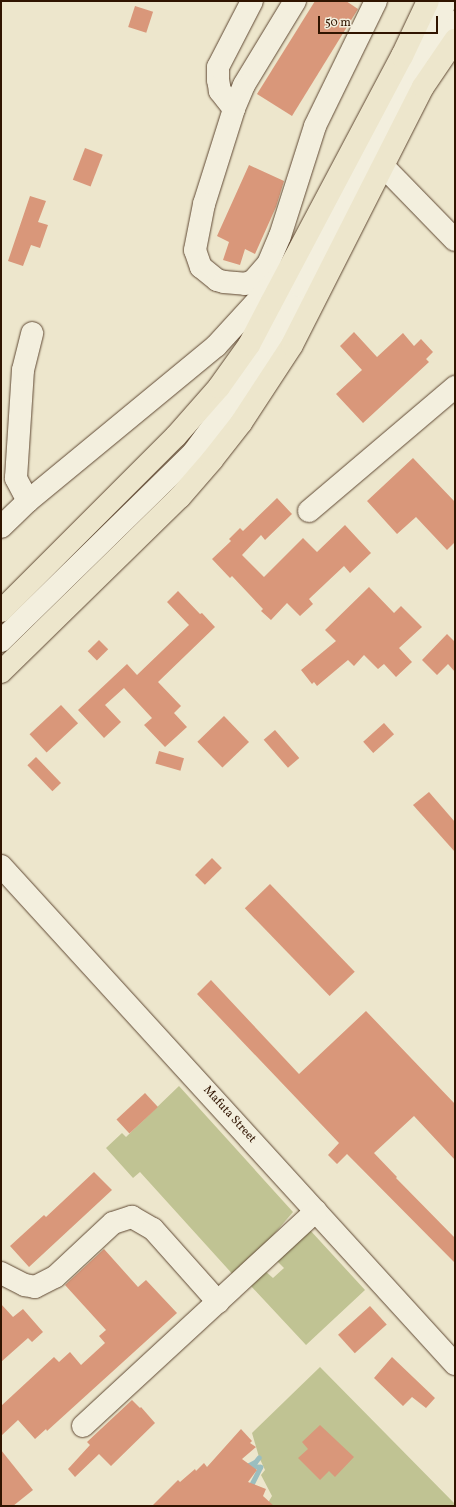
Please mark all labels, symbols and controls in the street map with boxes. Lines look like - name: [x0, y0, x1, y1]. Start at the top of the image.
- scale bar: [320, 8, 440, 34]
- text: 50 m: [325, 15, 351, 31]
- street label: Mafuta Street: [200, 1083, 258, 1147]

